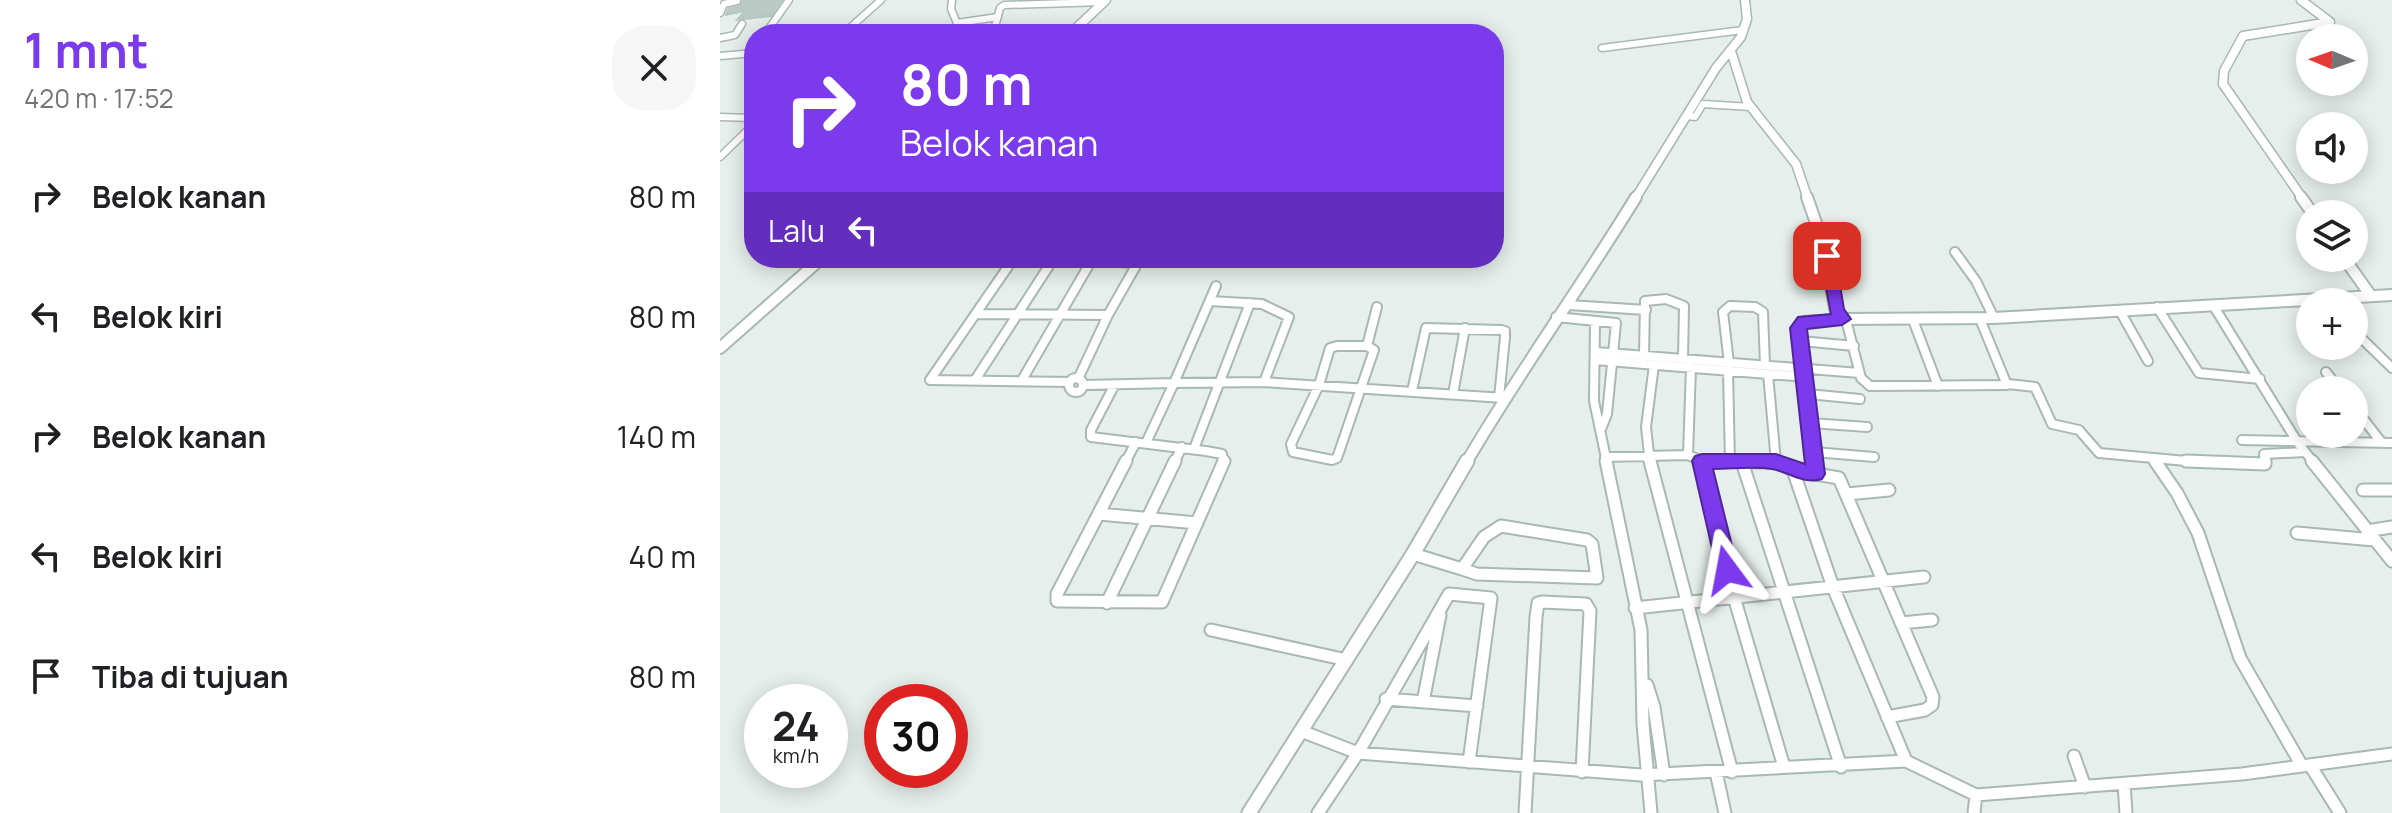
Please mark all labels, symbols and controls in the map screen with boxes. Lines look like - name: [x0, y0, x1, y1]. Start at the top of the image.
- text: 1 mnt: [24, 17, 149, 82]
- north arrow: [2296, 24, 2368, 96]
- map controls: [2296, 24, 2368, 448]
- button: close: [612, 26, 696, 110]
- text: 80 m: [900, 45, 1033, 122]
- icon: right: [768, 56, 872, 160]
- text: 420 m · 17:52: [24, 80, 174, 116]
- button: sound: [2296, 112, 2368, 184]
- text: Belok kanan: [900, 118, 1099, 167]
- icon: right: [24, 174, 68, 218]
- text: Belok kanan: [92, 176, 266, 217]
- text: 80 m: [629, 176, 696, 217]
- button: layers: [2296, 200, 2368, 272]
- icon: left: [841, 208, 885, 252]
- text: Lalu: [768, 210, 825, 251]
- pin: [1793, 222, 1861, 290]
- icon: arrive: [1805, 234, 1849, 278]
- button: +: [2296, 288, 2368, 360]
- icon: left: [24, 294, 68, 338]
- text: Belok kiri: [92, 296, 223, 337]
- text: 80 m: [629, 296, 696, 337]
- button: −: [2296, 376, 2368, 448]
- icon: right: [24, 414, 68, 458]
- text: Belok kanan: [92, 416, 266, 457]
- text: 140 m: [617, 416, 696, 457]
- position arrow: [1685, 528, 1769, 612]
- icon: left: [24, 534, 68, 578]
- text: Belok kiri: [92, 536, 223, 577]
- text: 40 m: [629, 536, 696, 577]
- icon: arrive: [24, 654, 68, 698]
- text: Tiba di tujuan: [92, 656, 289, 697]
- text: 80 m: [629, 656, 696, 697]
- speed limit sign: 30: [864, 684, 968, 788]
- text: 24: [772, 698, 820, 753]
- text: km/h: [773, 742, 819, 769]

